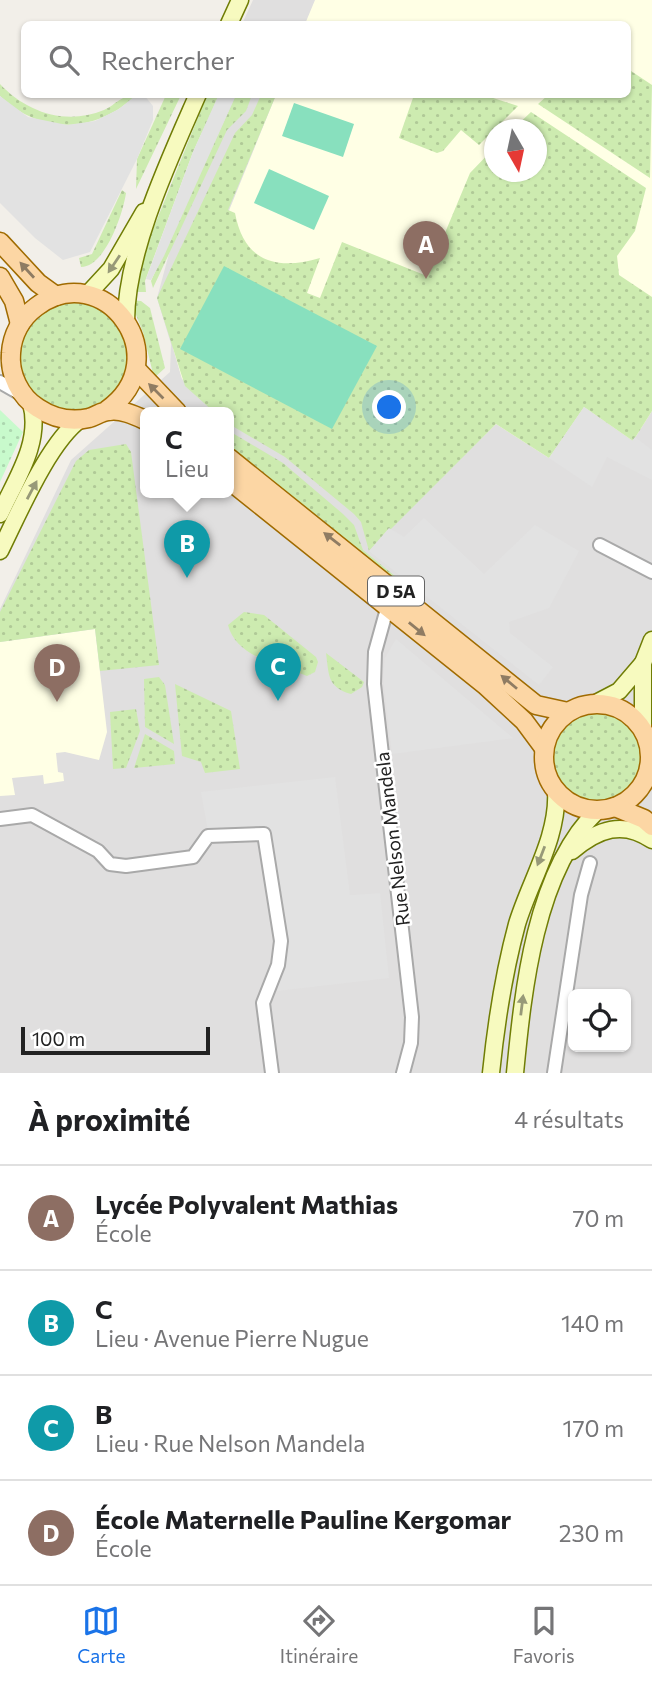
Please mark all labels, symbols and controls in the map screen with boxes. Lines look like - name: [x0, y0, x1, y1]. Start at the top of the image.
- search box: [21, 21, 631, 98]
- icon: search: [45, 41, 83, 79]
- text: Rechercher: [101, 44, 235, 75]
- north arrow: [484, 119, 547, 182]
- pin: A: [403, 221, 449, 279]
- one-way arrow: [107, 255, 121, 273]
- one-way arrow: [20, 262, 35, 279]
- one-way arrow: [148, 383, 165, 399]
- your location: [372, 390, 406, 424]
- popup: [140, 407, 234, 498]
- text: C: [165, 423, 183, 454]
- text: Lieu: [165, 454, 209, 482]
- one-way arrow: [25, 480, 37, 500]
- pin: B: [164, 520, 210, 578]
- one-way arrow: [323, 532, 341, 547]
- road number: D 5A: [368, 576, 424, 606]
- one-way arrow: [408, 621, 426, 636]
- pin: C: [255, 643, 301, 701]
- pin: D: [34, 644, 80, 702]
- one-way arrow: [500, 675, 518, 690]
- street label: Rue Nelson Mandela: [370, 751, 414, 927]
- one-way arrow: [536, 846, 547, 867]
- map controls: [568, 989, 631, 1052]
- button: locate: [568, 989, 631, 1052]
- one-way arrow: [516, 994, 527, 1016]
- scale bar: [21, 1024, 210, 1056]
- text: 100 m: [32, 1027, 85, 1050]
- text: À proximité: [28, 1100, 190, 1137]
- text: 4 résultats: [514, 1105, 624, 1133]
- text: Lycée Polyvalent Mathias: [95, 1188, 398, 1219]
- text: A: [43, 1204, 59, 1232]
- text: 70 m: [572, 1204, 624, 1232]
- text: École: [95, 1219, 152, 1247]
- text: C: [95, 1293, 113, 1324]
- text: B: [43, 1309, 59, 1337]
- text: 140 m: [561, 1309, 624, 1337]
- text: Lieu · Avenue Pierre Nugue: [95, 1324, 369, 1352]
- text: B: [95, 1398, 112, 1429]
- text: C: [43, 1414, 59, 1442]
- text: 170 m: [563, 1414, 624, 1442]
- text: Lieu · Rue Nelson Mandela: [95, 1429, 365, 1457]
- text: École Maternelle Pauline Kergomar: [95, 1503, 511, 1534]
- text: D: [43, 1519, 59, 1547]
- text: 230 m: [559, 1519, 624, 1547]
- text: École: [95, 1534, 152, 1562]
- tab: Carte: [77, 1602, 125, 1667]
- tab: Itinéraire: [280, 1602, 358, 1667]
- tab: Favoris: [513, 1602, 575, 1667]

